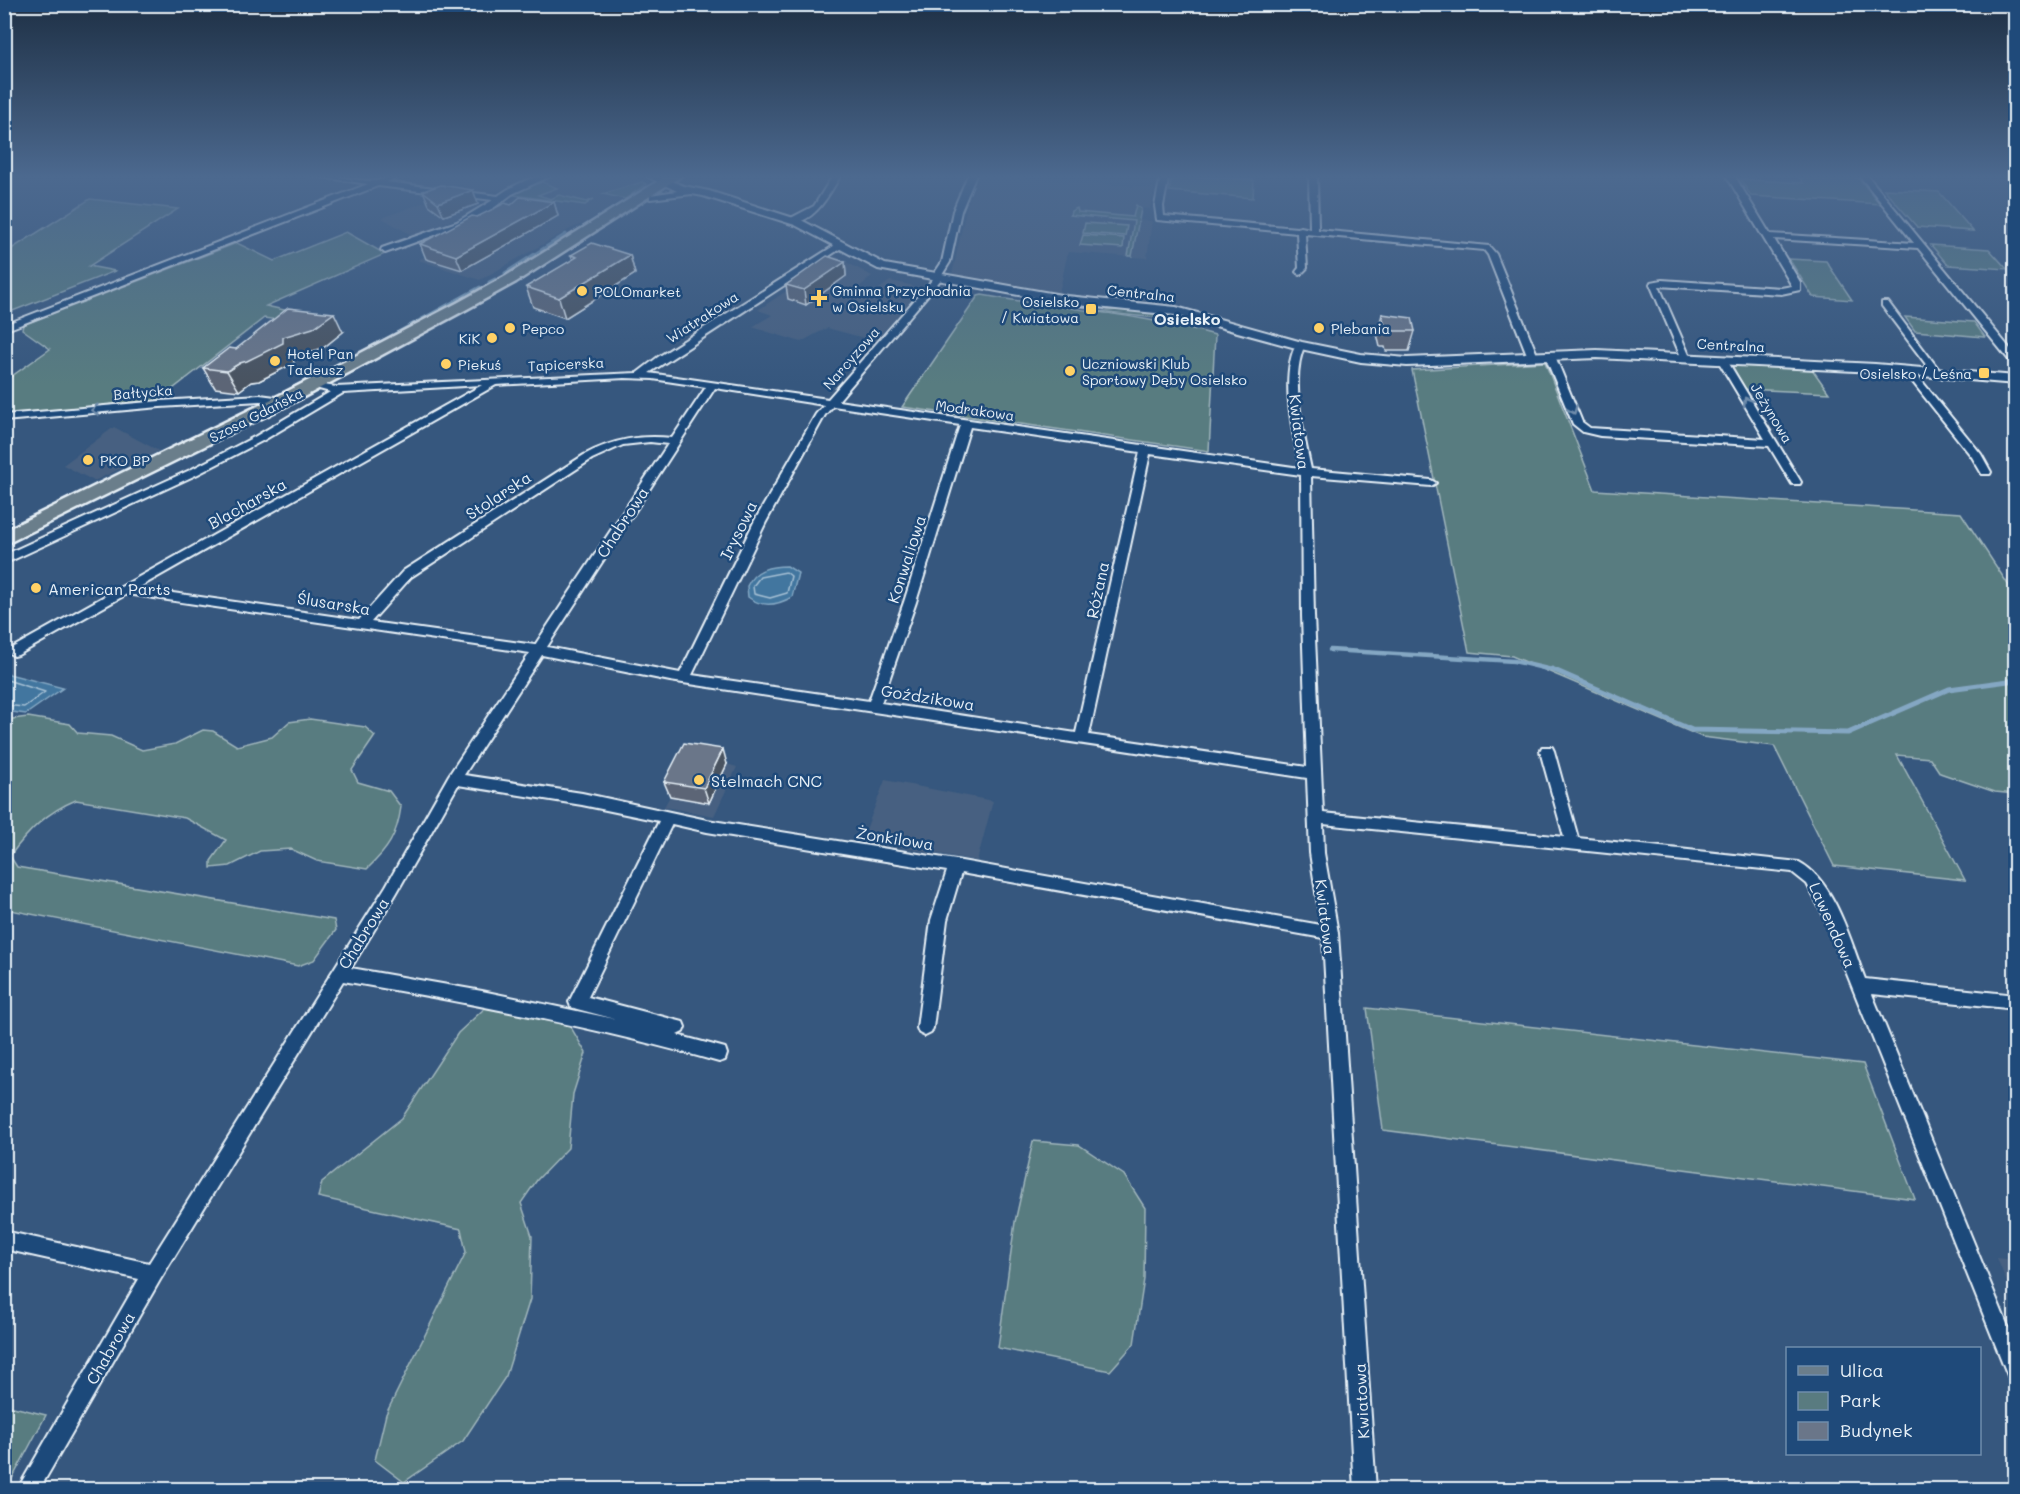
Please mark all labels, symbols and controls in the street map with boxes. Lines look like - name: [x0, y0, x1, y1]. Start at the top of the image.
- street label: Centralna: [1106, 280, 1176, 306]
- place label: Gminna Przychodnia w Osielsku: [832, 281, 971, 316]
- place label: POLOmarket: [594, 282, 681, 301]
- marker: POLOmarket: [575, 284, 589, 298]
- street label: Wiatrakowa: [662, 287, 742, 347]
- marker: Gminna Przychodnia w Osielsku: [810, 289, 828, 307]
- place label: Osielsko / Kwiatowa: [1001, 292, 1079, 327]
- marker: Osielsko / Kwiatowa: [1084, 302, 1098, 316]
- district label: Osielsko: [1154, 308, 1221, 329]
- place label: Pepco: [522, 319, 564, 338]
- place label: Plebania: [1331, 319, 1390, 338]
- marker: Pepco: [503, 321, 517, 335]
- marker: Plebania: [1312, 321, 1326, 335]
- street label: Narcyzowa: [818, 323, 884, 393]
- place label: KiK: [459, 329, 481, 348]
- marker: KiK: [485, 331, 499, 345]
- street label: Centralna: [1696, 334, 1766, 356]
- place label: Hotel Pan Tadeusz: [287, 344, 353, 379]
- street label: Tapicerska: [527, 353, 605, 375]
- marker: Hotel Pan Tadeusz: [268, 354, 282, 368]
- place label: Uczniowski Klub Sportowy Dęby Osielsko: [1082, 354, 1247, 389]
- place label: Piekuś: [458, 355, 501, 374]
- marker: Piekuś: [439, 357, 453, 371]
- marker: Uczniowski Klub Sportowy Dęby Osielsko: [1063, 364, 1077, 378]
- place label: Osielsko / Leśna: [1859, 364, 1972, 383]
- marker: Osielsko / Leśna: [1977, 366, 1991, 380]
- street label: Jeżynowa: [1747, 379, 1797, 447]
- street label: Bałtycka: [112, 380, 174, 404]
- street label: Szosa Gdańska: [206, 383, 306, 447]
- street label: Kwiatowa: [1285, 393, 1315, 471]
- street label: Modrakowa: [934, 395, 1016, 425]
- one-way arrow: [1743, 397, 1755, 407]
- one-way arrow: [90, 403, 99, 416]
- one-way arrow: [1566, 404, 1578, 415]
- place label: PKO BP: [100, 451, 150, 470]
- marker: PKO BP: [81, 453, 95, 467]
- street label: Stolarska: [461, 466, 535, 524]
- street label: Blacharska: [204, 473, 290, 533]
- street label: Chabrowa: [591, 482, 653, 561]
- street label: Irysowa: [715, 497, 761, 563]
- street label: Konwaliowa: [882, 512, 930, 606]
- street label: Różana: [1081, 560, 1113, 620]
- place label: American Parts: [48, 578, 171, 599]
- marker: American Parts: [29, 581, 43, 595]
- street label: Ślusarska: [296, 587, 372, 619]
- street label: Goździkowa: [880, 679, 976, 715]
- place label: Stelmach CNC: [711, 770, 822, 791]
- marker: Stelmach CNC: [692, 773, 706, 787]
- street label: Żonkilowa: [855, 821, 935, 855]
- street label: Kwiatowa: [1311, 878, 1341, 956]
- street label: Lawendowa: [1805, 879, 1861, 971]
- street label: Chabrowa: [333, 893, 393, 973]
- street label: Chabrowa: [81, 1308, 139, 1388]
- legend: [1786, 1347, 1981, 1455]
- text: Ulica: [1840, 1358, 1884, 1382]
- street label: Kwiatowa: [1349, 1363, 1373, 1439]
- text: Park: [1840, 1388, 1881, 1412]
- text: Budynek: [1840, 1418, 1913, 1442]

